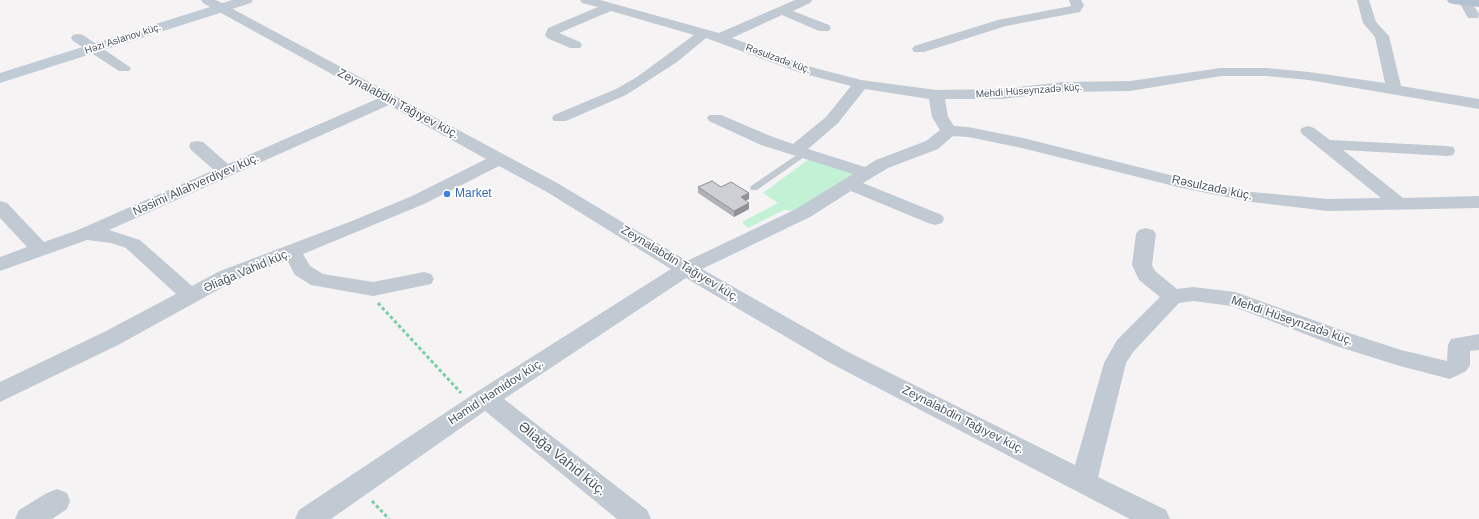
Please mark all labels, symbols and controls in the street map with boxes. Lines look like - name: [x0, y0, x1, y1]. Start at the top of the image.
- street label: Həzi Aslanov küç.: [83, 21, 163, 57]
- street label: Rəsulzadə küç.: [744, 42, 812, 76]
- street label: Zeynalabdin Tağıyev küç.: [335, 66, 461, 142]
- street label: Mehdi Hüseynzadə küç.: [975, 81, 1083, 101]
- street label: Nəsimi Allahverdiyev küç.: [131, 151, 261, 219]
- street label: Rəsulzadə küç.: [1170, 172, 1254, 204]
- place label: Market: [455, 187, 492, 201]
- marker: Market: [442, 189, 452, 199]
- street label: Zeynalabdin Tağıyev küç.: [618, 223, 742, 305]
- street label: Əliağa Vahid küç.: [201, 246, 293, 296]
- street label: Mehdi Hüseynzadə küç.: [1229, 293, 1355, 349]
- street label: Həmid Həmidov küç.: [446, 356, 546, 428]
- street label: Zeynalabdin Tağıyev küç.: [899, 383, 1027, 457]
- street label: Əliağa Vahid küç.: [515, 418, 609, 500]

